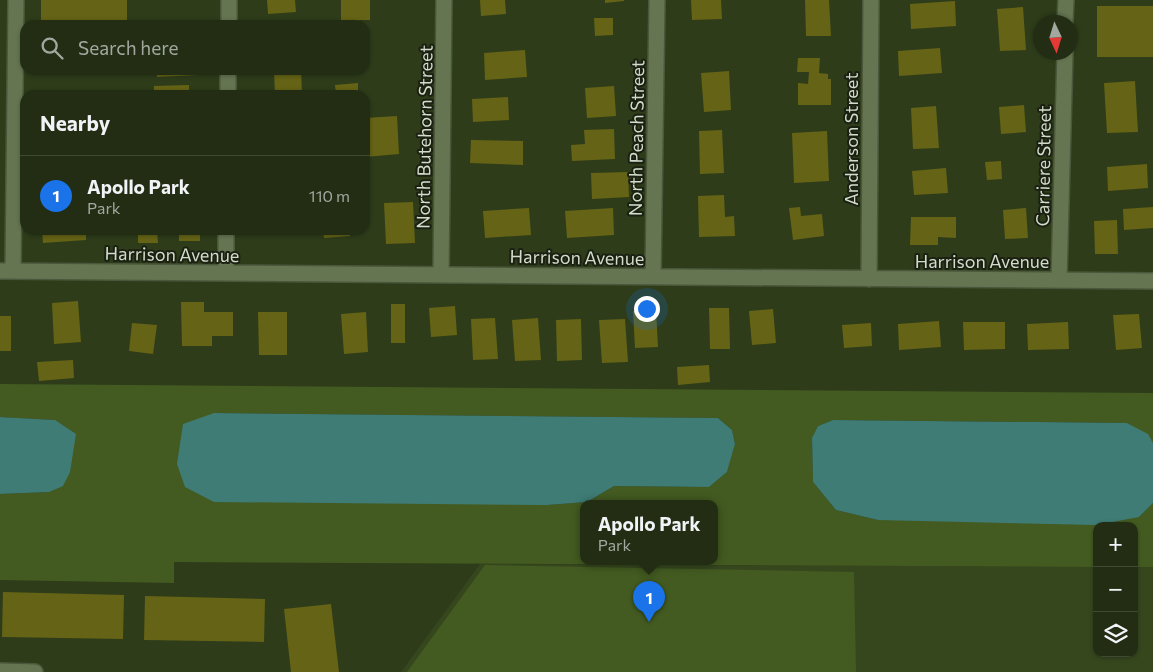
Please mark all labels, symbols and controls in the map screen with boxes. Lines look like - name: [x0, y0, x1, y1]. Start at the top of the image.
- north arrow: [1033, 15, 1078, 60]
- search box: [20, 20, 370, 75]
- icon: search: [38, 34, 66, 62]
- text: Search here: [78, 36, 178, 59]
- street label: North Butehorn Street: [411, 45, 437, 229]
- street label: North Peach Street: [624, 60, 648, 216]
- street label: Anderson Street: [840, 72, 862, 206]
- street label: Carriere Street: [1031, 105, 1055, 227]
- text: Nearby: [40, 110, 110, 135]
- text: Apollo Park: [87, 175, 190, 198]
- text: 1: [52, 186, 60, 205]
- text: 110 m: [309, 186, 350, 205]
- text: Park: [87, 198, 120, 217]
- street label: Harrison Avenue: [105, 242, 239, 266]
- street label: Harrison Avenue: [510, 245, 644, 269]
- street label: Harrison Avenue: [915, 250, 1049, 272]
- your location: [634, 296, 660, 322]
- popup: [580, 500, 718, 565]
- text: Apollo Park: [598, 512, 700, 535]
- map controls: [1093, 522, 1138, 657]
- button: +: [1093, 522, 1138, 567]
- text: Park: [598, 535, 631, 554]
- button: −: [1093, 567, 1138, 612]
- pin: 1: [633, 581, 665, 622]
- button: layers: [1093, 612, 1138, 657]

